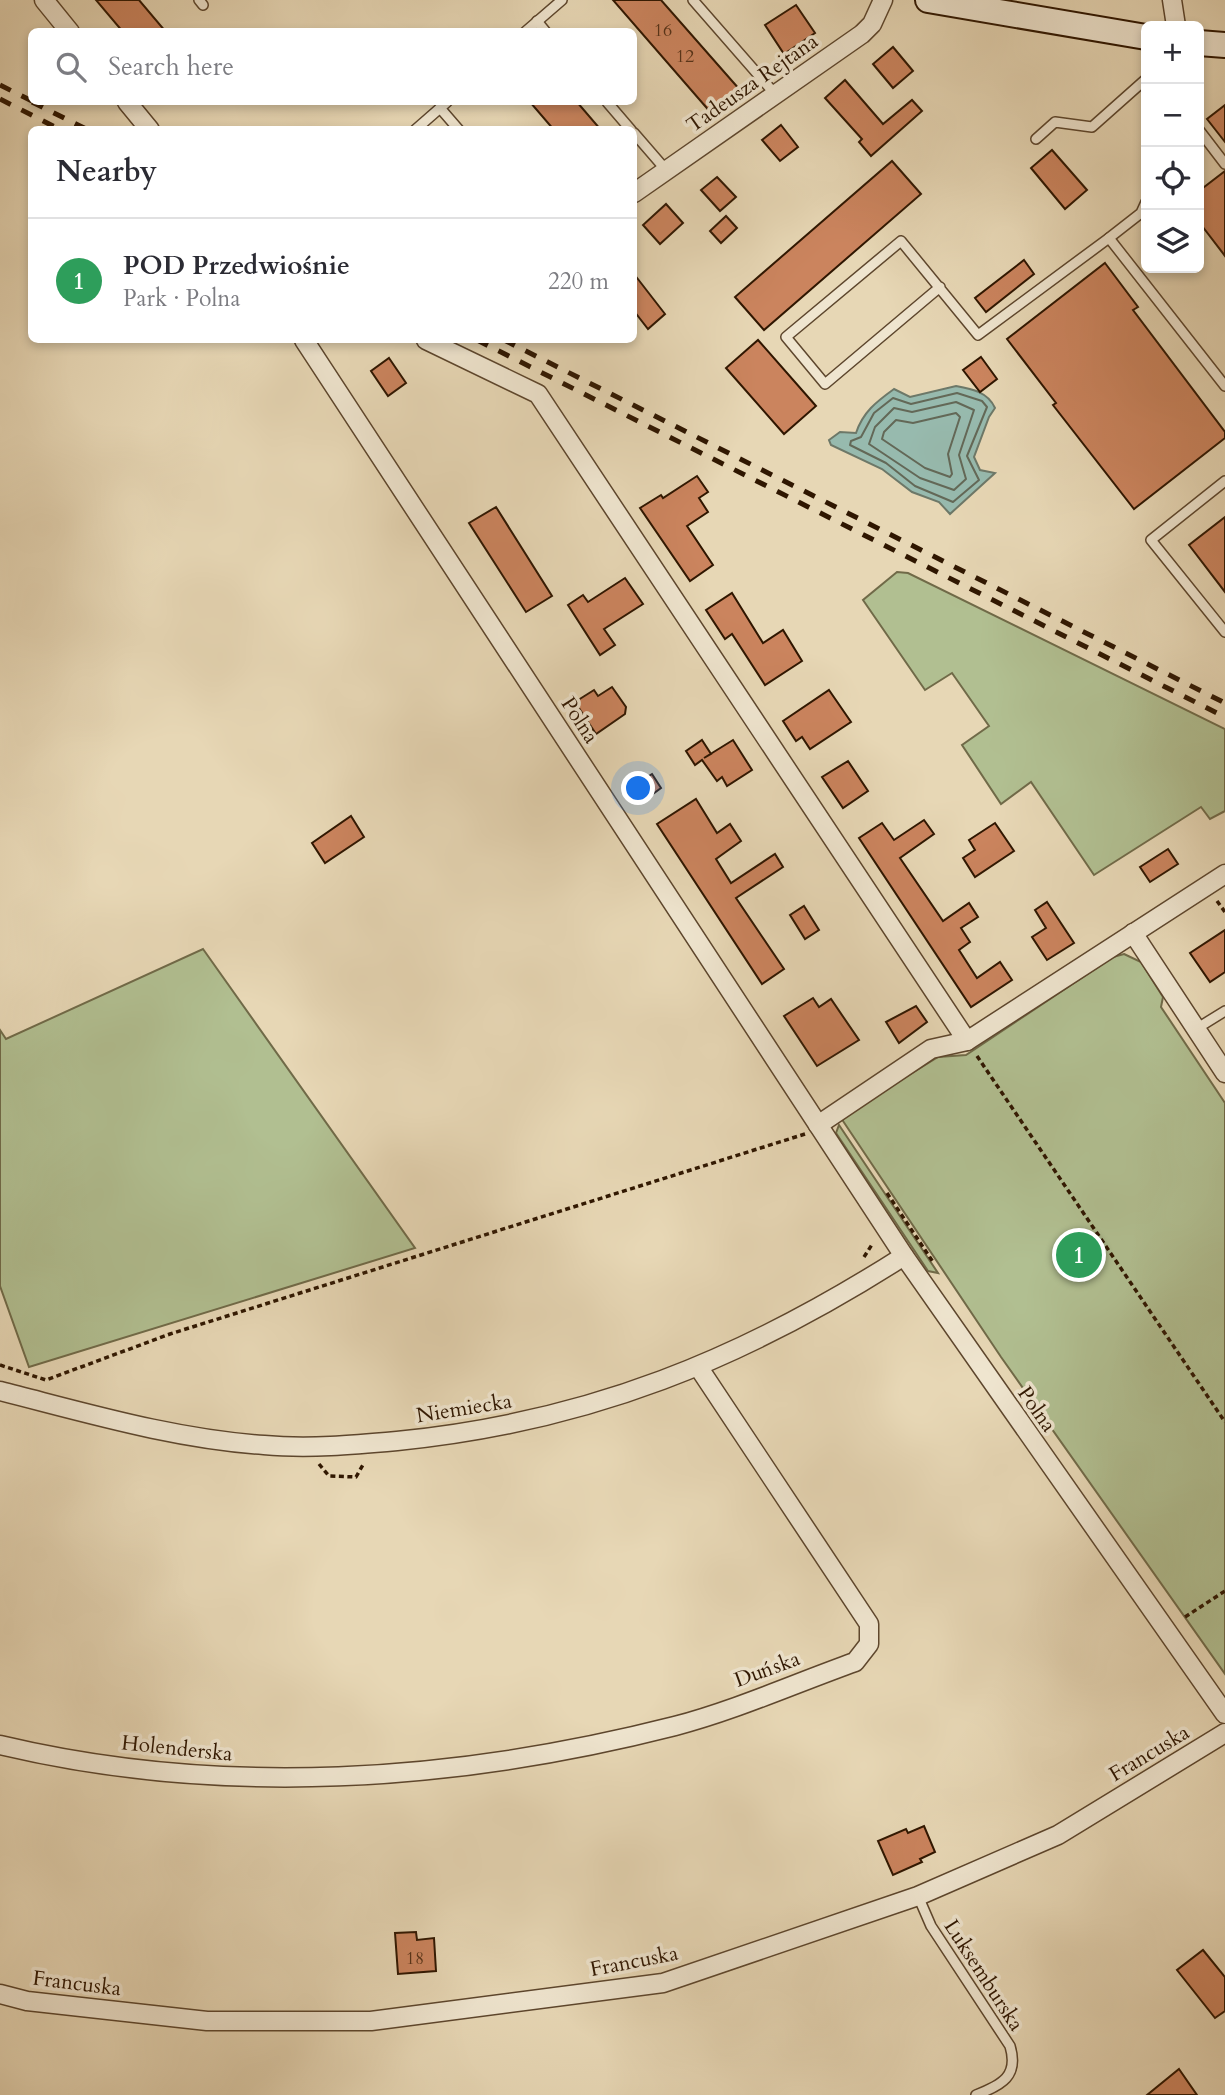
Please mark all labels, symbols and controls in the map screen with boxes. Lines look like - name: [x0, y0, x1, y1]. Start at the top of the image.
- house number: 16: [654, 18, 672, 43]
- map controls: [1141, 21, 1204, 273]
- button: +: [1141, 21, 1204, 84]
- street label: Tadeusza Rejtana: [681, 27, 824, 140]
- search box: [28, 28, 637, 105]
- house number: 12: [676, 44, 694, 69]
- icon: search: [52, 48, 90, 86]
- text: Search here: [108, 49, 234, 84]
- button: −: [1141, 84, 1204, 147]
- button: locate: [1141, 147, 1204, 210]
- text: Nearby: [56, 151, 157, 192]
- button: layers: [1141, 210, 1204, 273]
- text: POD Przedwiośnie: [123, 248, 350, 283]
- text: 1: [73, 266, 85, 297]
- text: 220 m: [548, 266, 609, 297]
- text: Park · Polna: [123, 283, 240, 314]
- street label: Polna: [554, 691, 605, 749]
- your location: [621, 771, 655, 805]
- pin: 1: [1056, 1229, 1102, 1281]
- street label: Polna: [1010, 1380, 1063, 1438]
- street label: Niemiecka: [414, 1387, 514, 1430]
- street label: Duńska: [730, 1644, 804, 1695]
- street label: Francuska: [1104, 1718, 1195, 1789]
- street label: Holenderska: [120, 1728, 234, 1769]
- street label: Luksemburska: [937, 1914, 1030, 2037]
- street label: Francuska: [588, 1939, 681, 1984]
- house number: 18: [406, 1946, 424, 1971]
- street label: Francuska: [31, 1964, 123, 2003]

